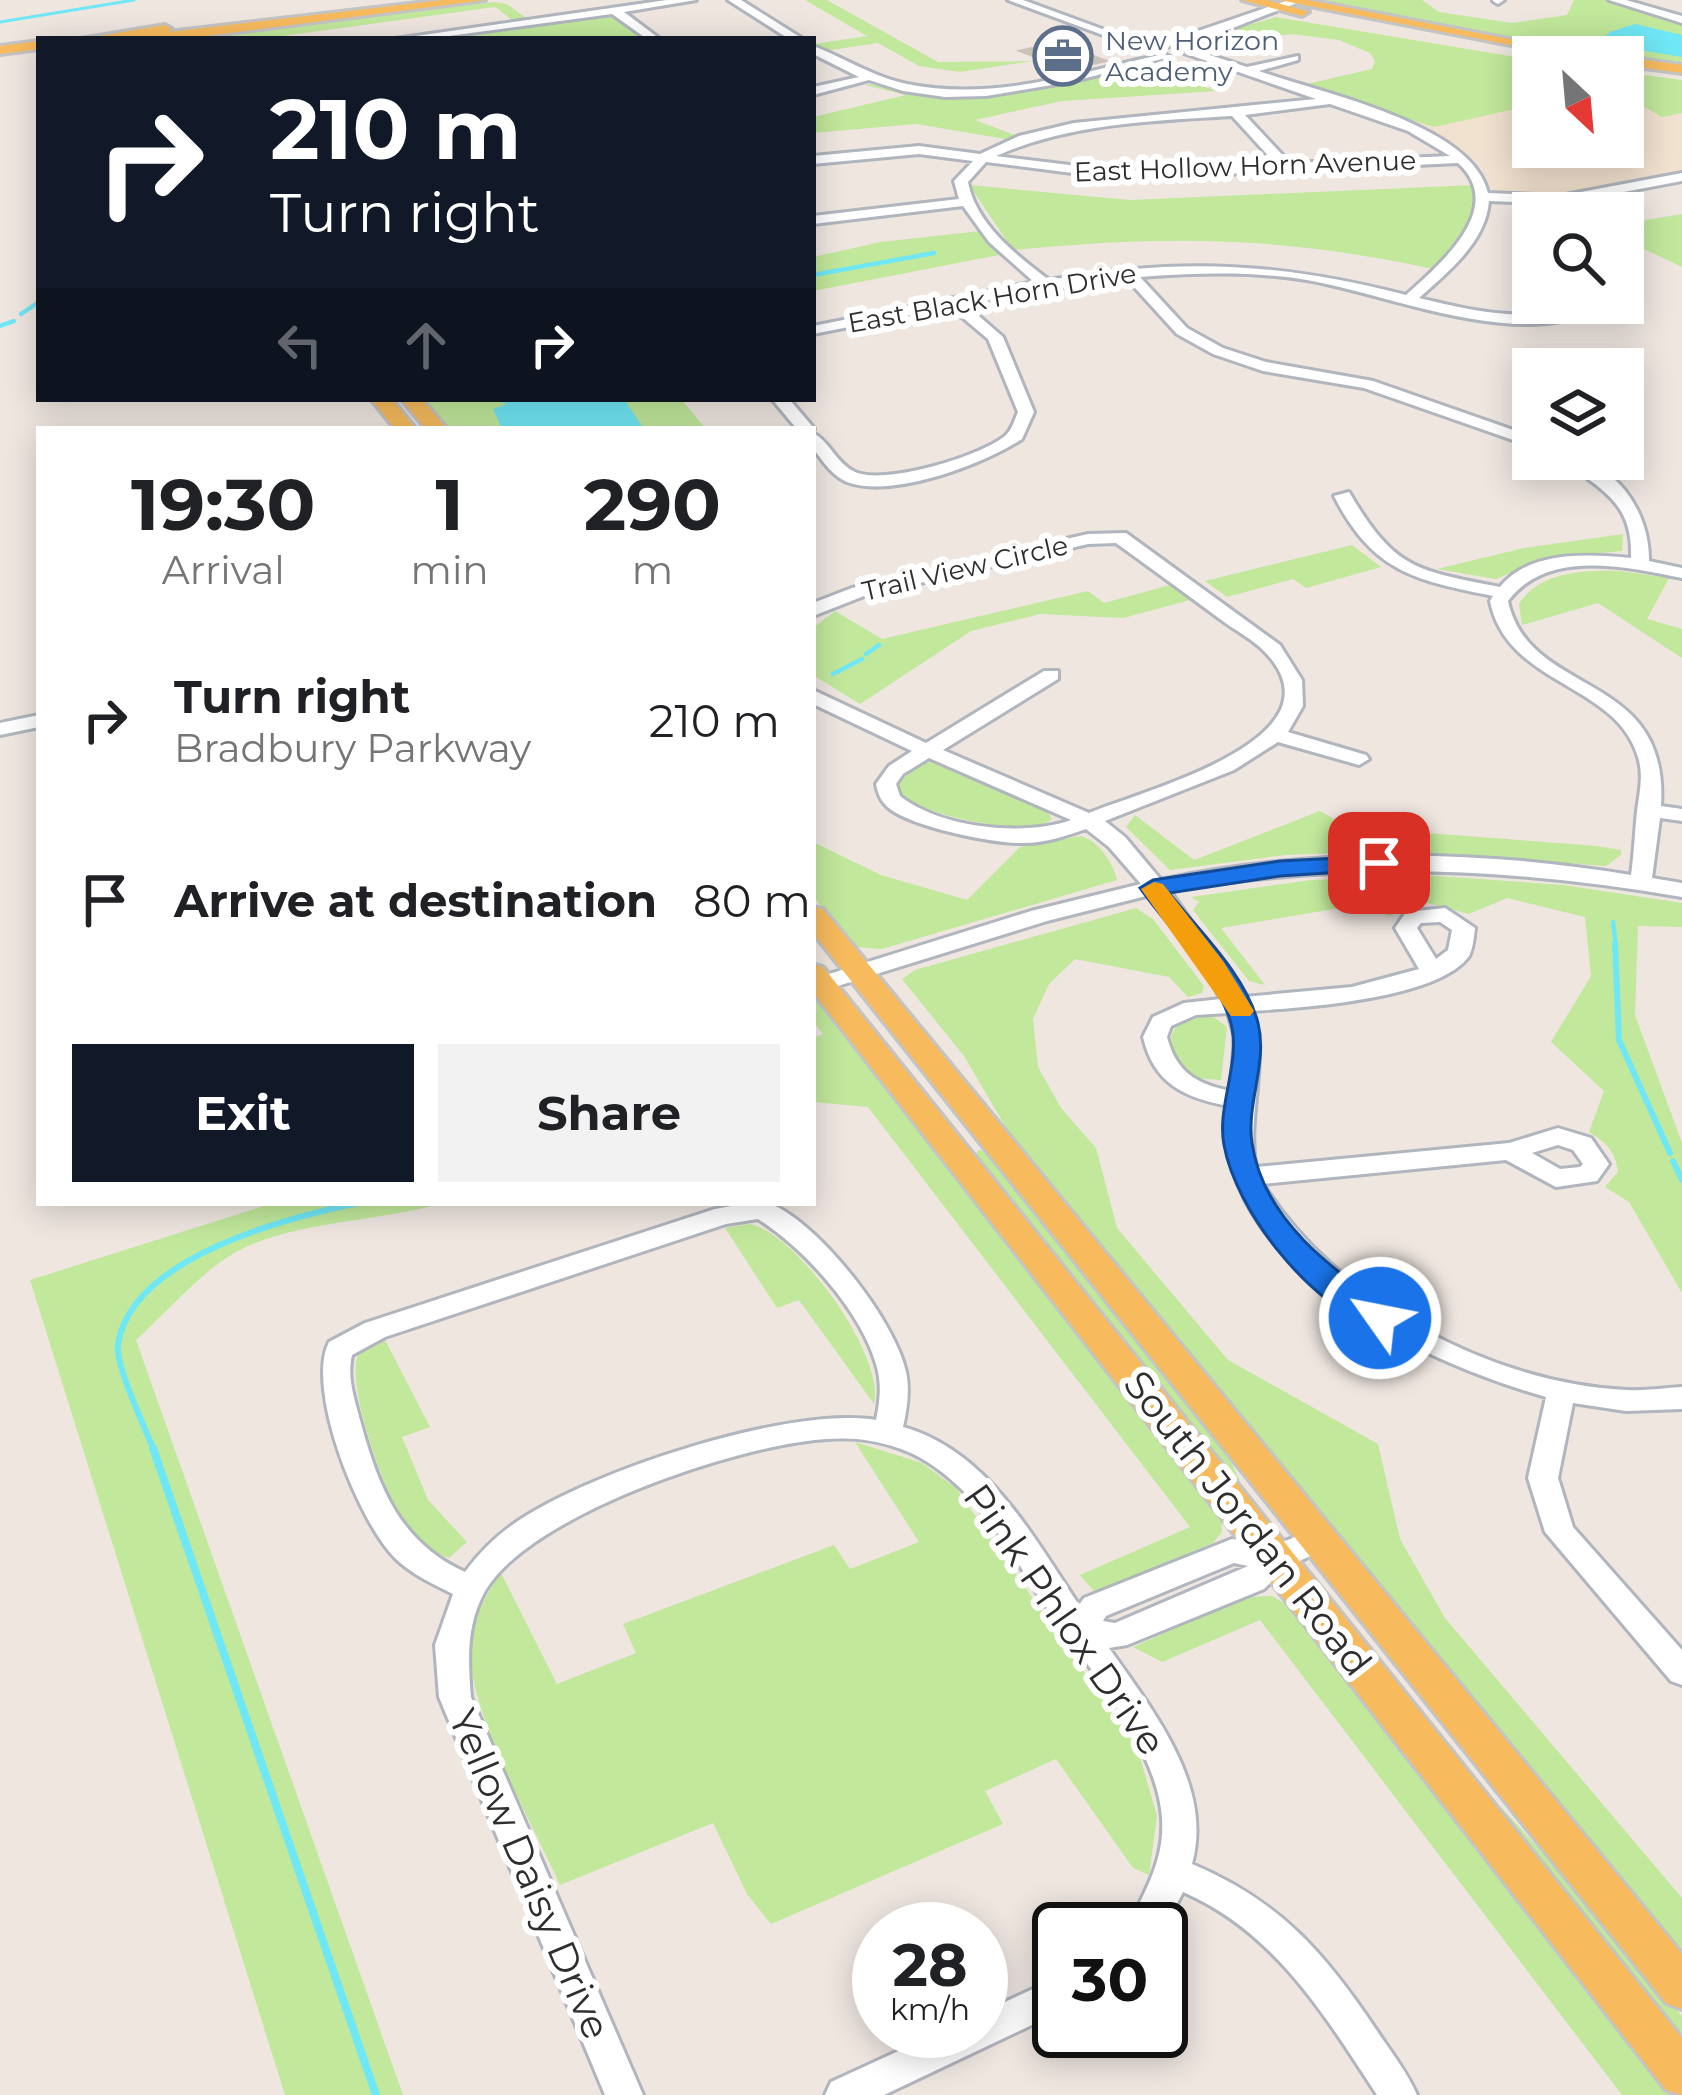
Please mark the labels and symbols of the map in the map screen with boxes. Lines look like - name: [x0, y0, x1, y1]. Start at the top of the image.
- place label: New Horizon Academy: [1105, 24, 1279, 88]
- office icon: New Horizon Academy: [1032, 25, 1094, 87]
- north arrow: [1512, 36, 1644, 168]
- street label: East Hollow Horn Avenue: [1073, 144, 1417, 188]
- street label: East Black Horn Drive: [845, 256, 1139, 340]
- street label: Trail View Circle: [859, 528, 1071, 608]
- pin: [1328, 812, 1430, 914]
- position arrow: [1317, 1255, 1443, 1381]
- street label: South Jordan Road: [1114, 1361, 1382, 1685]
- street label: Pink Phlox Drive: [954, 1474, 1176, 1764]
- street label: Yellow Daisy Drive: [439, 1702, 621, 2046]
- speed limit sign: 30: [1032, 1902, 1188, 2058]

